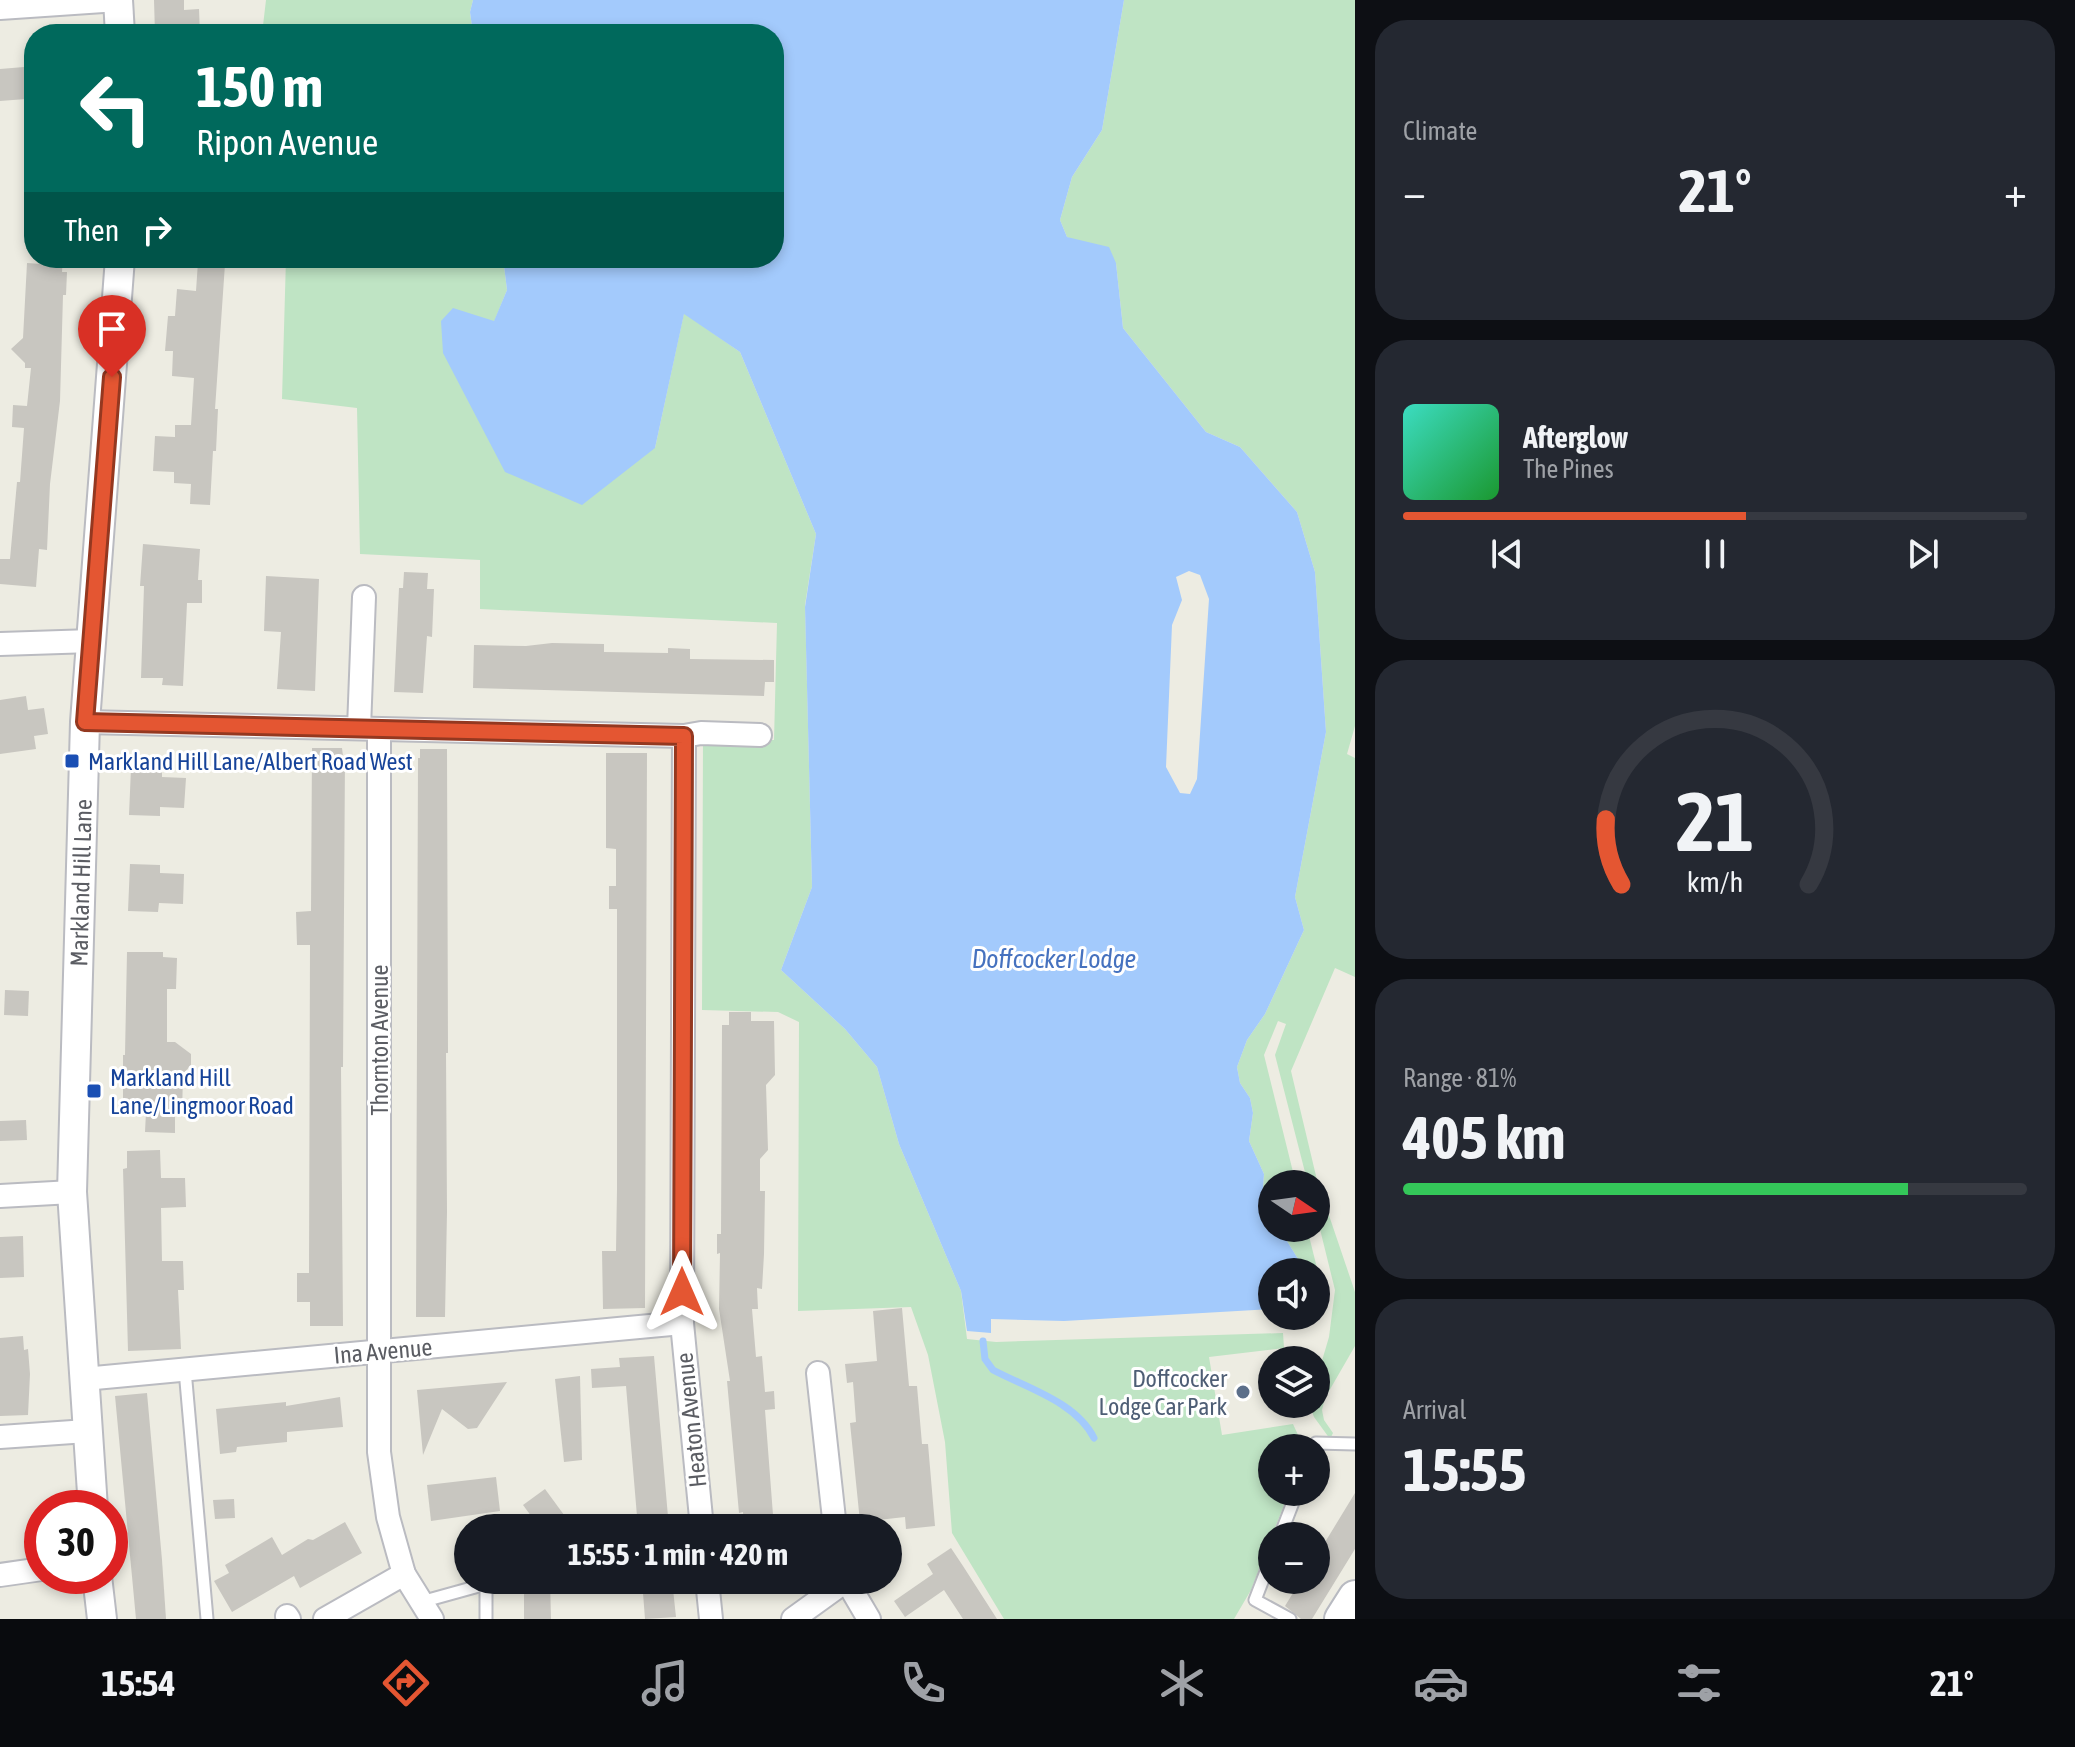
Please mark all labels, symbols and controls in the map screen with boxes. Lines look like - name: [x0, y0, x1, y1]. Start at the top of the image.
- text: 150 m: [196, 55, 323, 119]
- icon: left: [64, 56, 168, 160]
- text: Climate: [1403, 116, 1477, 146]
- text: Ripon Avenue: [196, 121, 378, 163]
- text: 21°: [1679, 156, 1751, 225]
- text: −: [1403, 166, 1426, 216]
- text: +: [2004, 166, 2027, 216]
- icon: right: [135, 208, 179, 252]
- text: Then: [64, 213, 119, 247]
- pin: [78, 295, 146, 377]
- icon: arrive: [90, 307, 134, 351]
- text: Afterglow: [1523, 420, 1628, 454]
- text: The Pines: [1523, 454, 1614, 484]
- icon: previous: [1485, 532, 1529, 576]
- icon: pause: [1693, 532, 1737, 576]
- icon: next: [1901, 532, 1945, 576]
- place label: Markland Hill Lane/Albert Road West: [88, 748, 413, 775]
- marker: Markland Hill Lane/Albert Road West: [63, 752, 81, 770]
- text: 21: [1676, 773, 1754, 869]
- street label: Markland Hill Lane: [65, 799, 96, 967]
- text: km/h: [1687, 866, 1743, 899]
- water label: Doffcocker Lodge: [972, 944, 1136, 974]
- street label: Thornton Avenue: [366, 964, 393, 1116]
- text: Range · 81%: [1403, 1063, 1516, 1093]
- place label: Markland Hill Lane/Lingmoor Road: [110, 1064, 294, 1119]
- marker: Markland Hill Lane/Lingmoor Road: [85, 1082, 103, 1100]
- text: 405 km: [1403, 1103, 1565, 1172]
- north arrow: [1258, 1170, 1330, 1242]
- map controls: [1258, 1170, 1330, 1594]
- position arrow: [640, 1250, 724, 1334]
- button: sound: [1258, 1258, 1330, 1330]
- street label: Ina Avenue: [333, 1333, 433, 1369]
- button: layers: [1258, 1346, 1330, 1418]
- street label: Heaton Avenue: [671, 1351, 711, 1489]
- place label: Doffcocker Lodge Car Park: [1099, 1365, 1228, 1420]
- marker: Doffcocker Lodge Car Park: [1234, 1383, 1252, 1401]
- text: Arrival: [1403, 1395, 1467, 1425]
- button: +: [1258, 1434, 1330, 1506]
- text: 15:55: [1403, 1435, 1526, 1504]
- speed limit sign: 30: [24, 1490, 128, 1594]
- button: −: [1258, 1522, 1330, 1594]
- text: 15:55 · 1 min · 420 m: [568, 1537, 788, 1571]
- icon: directions: [378, 1655, 434, 1711]
- icon: music: [637, 1655, 693, 1711]
- icon: phone: [895, 1655, 951, 1711]
- icon: climate: [1154, 1655, 1210, 1711]
- icon: car: [1413, 1655, 1469, 1711]
- icon: filters: [1671, 1655, 1727, 1711]
- text: 15:54: [101, 1662, 175, 1704]
- text: 21°: [1930, 1662, 1974, 1704]

